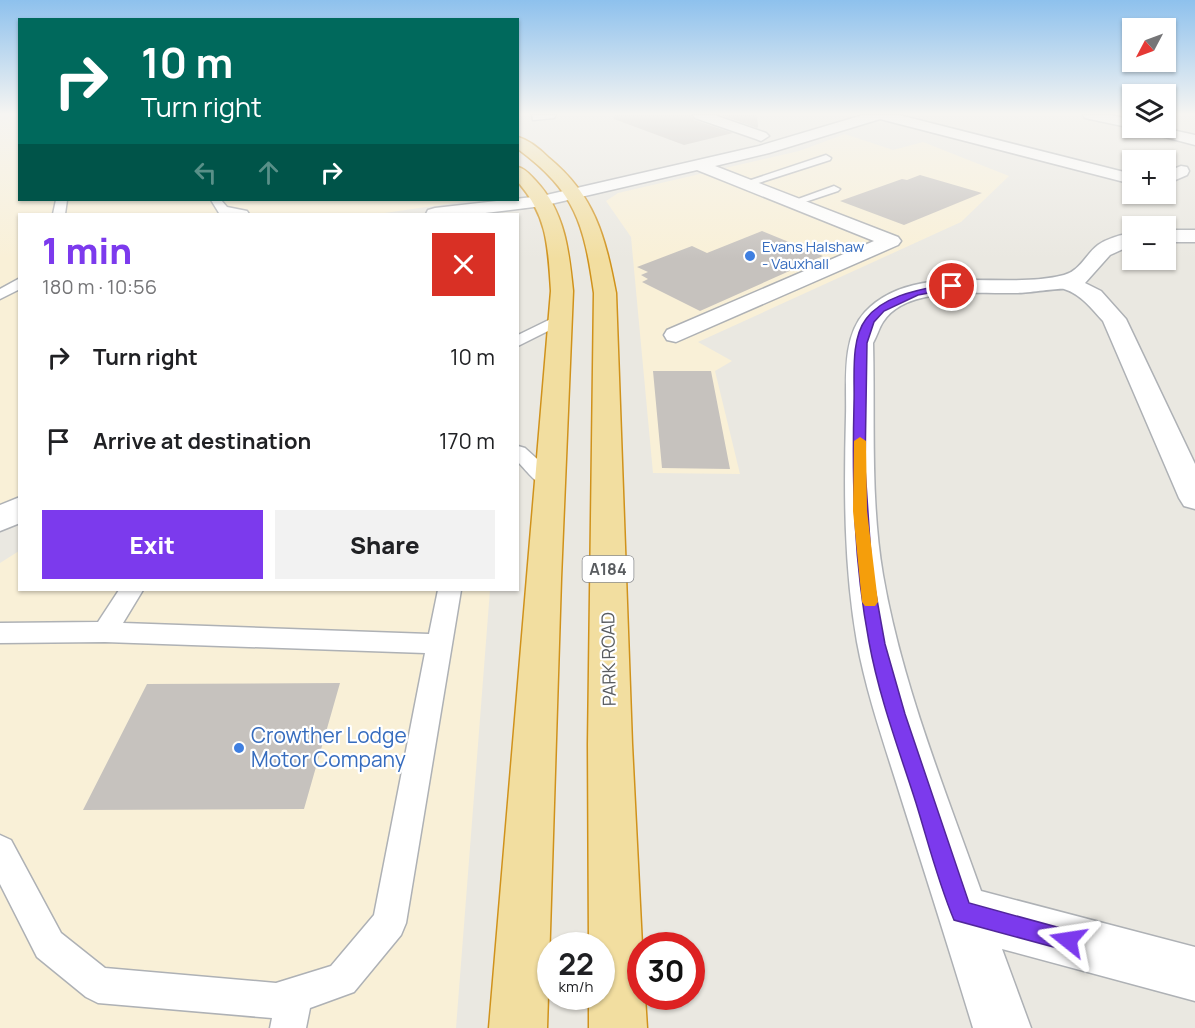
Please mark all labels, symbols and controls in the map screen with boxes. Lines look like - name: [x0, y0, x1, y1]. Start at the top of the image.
- north arrow: [1122, 18, 1176, 72]
- map controls: [1122, 18, 1176, 270]
- text: 10 m: [141, 33, 233, 91]
- icon: right: [42, 42, 120, 120]
- button: layers: [1122, 84, 1176, 138]
- text: Turn right: [141, 88, 262, 125]
- button: +: [1122, 150, 1176, 204]
- icon: left: [189, 156, 222, 189]
- icon: ahead: [252, 156, 285, 189]
- icon: right: [315, 156, 348, 189]
- button: −: [1122, 216, 1176, 270]
- text: 1 min: [42, 226, 132, 275]
- button: close: [432, 233, 495, 296]
- place label: Evans Halshaw - Vauxhall: [762, 236, 865, 274]
- marker: Evans Halshaw - Vauxhall: [743, 249, 757, 263]
- pin: [926, 260, 977, 311]
- icon: arrive: [935, 269, 968, 302]
- text: 180 m · 10:56: [42, 273, 157, 300]
- icon: right: [42, 341, 75, 374]
- text: Turn right: [93, 342, 198, 372]
- text: 10 m: [450, 342, 495, 372]
- icon: arrive: [42, 425, 75, 458]
- text: Arrive at destination: [93, 426, 311, 456]
- text: 170 m: [439, 426, 495, 456]
- button: Exit: [42, 510, 263, 579]
- button: Share: [275, 510, 495, 579]
- road number: A184: [582, 556, 634, 582]
- street label: PARK ROAD: [595, 612, 621, 706]
- place label: Crowther Lodge Motor Company: [251, 721, 407, 773]
- marker: Crowther Lodge Motor Company: [232, 741, 246, 755]
- position arrow: [1036, 908, 1100, 972]
- speed limit sign: 30: [627, 932, 705, 1010]
- text: 22: [558, 943, 594, 984]
- text: km/h: [559, 976, 593, 997]

